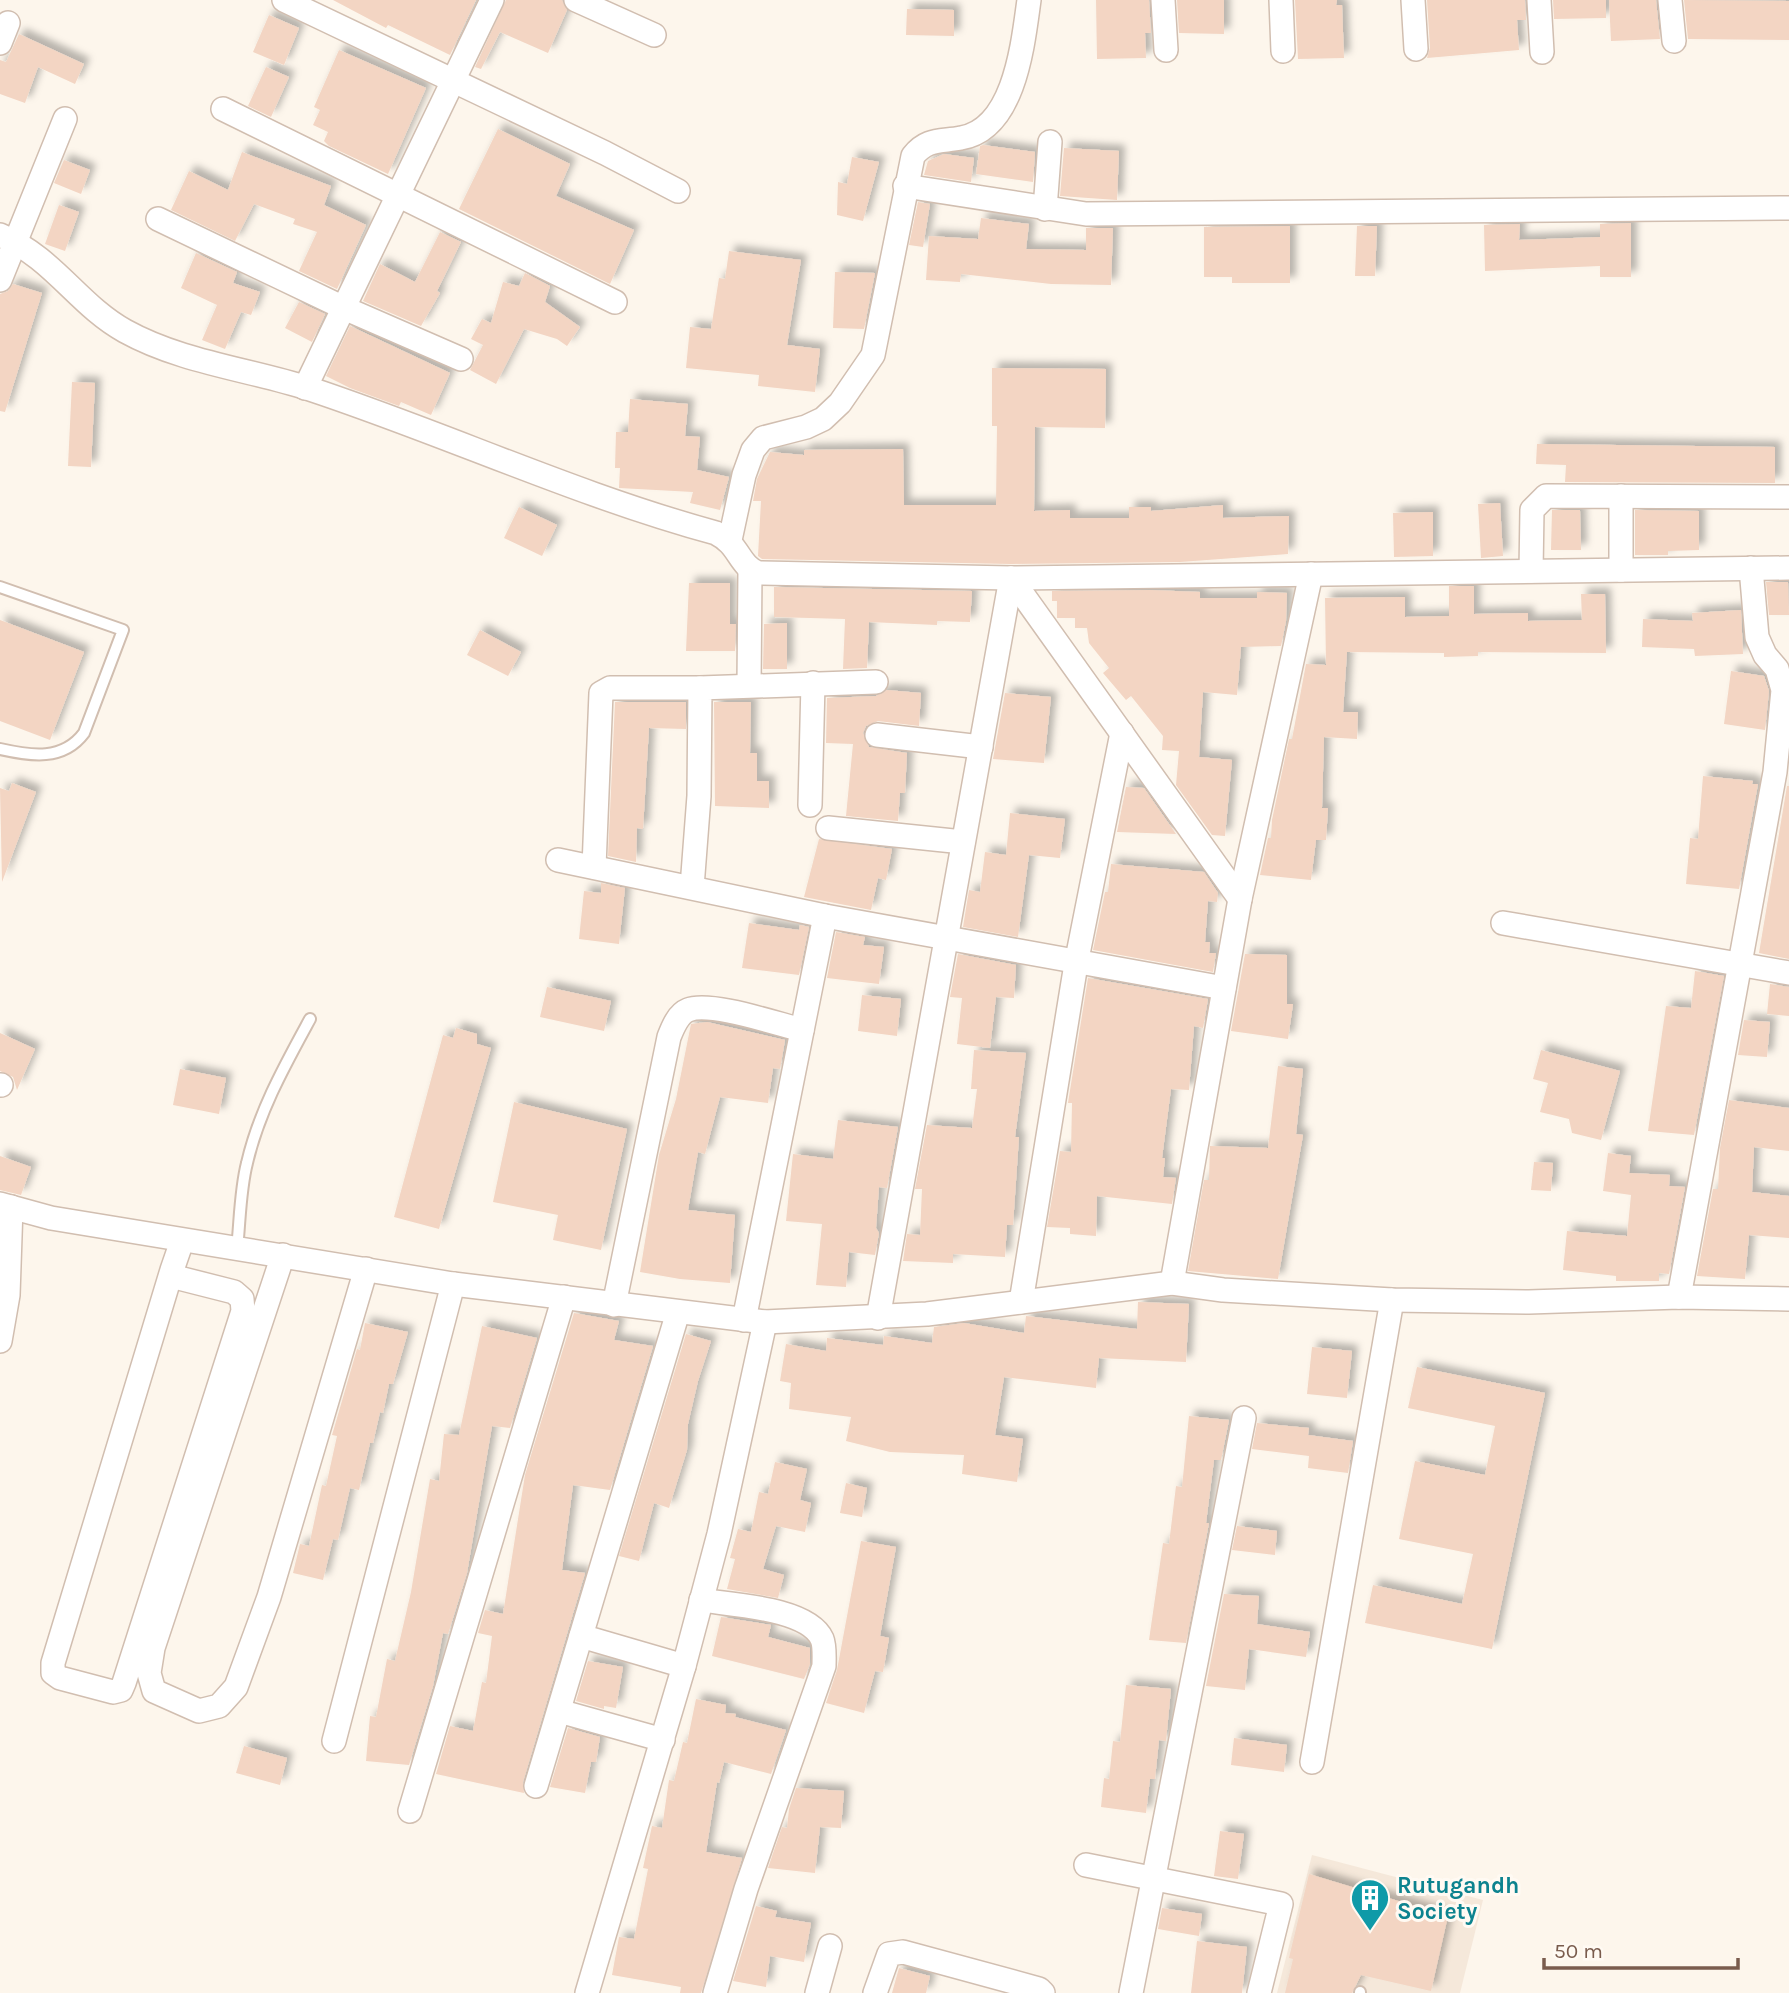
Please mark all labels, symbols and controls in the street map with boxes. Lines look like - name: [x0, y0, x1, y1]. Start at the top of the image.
- place label: Rutugandh Society: [1397, 1872, 1519, 1925]
- building icon: Rutugandh Society: [1349, 1877, 1391, 1932]
- scale bar: [1544, 1926, 1738, 1970]
- text: 50 m: [1554, 1939, 1603, 1963]

